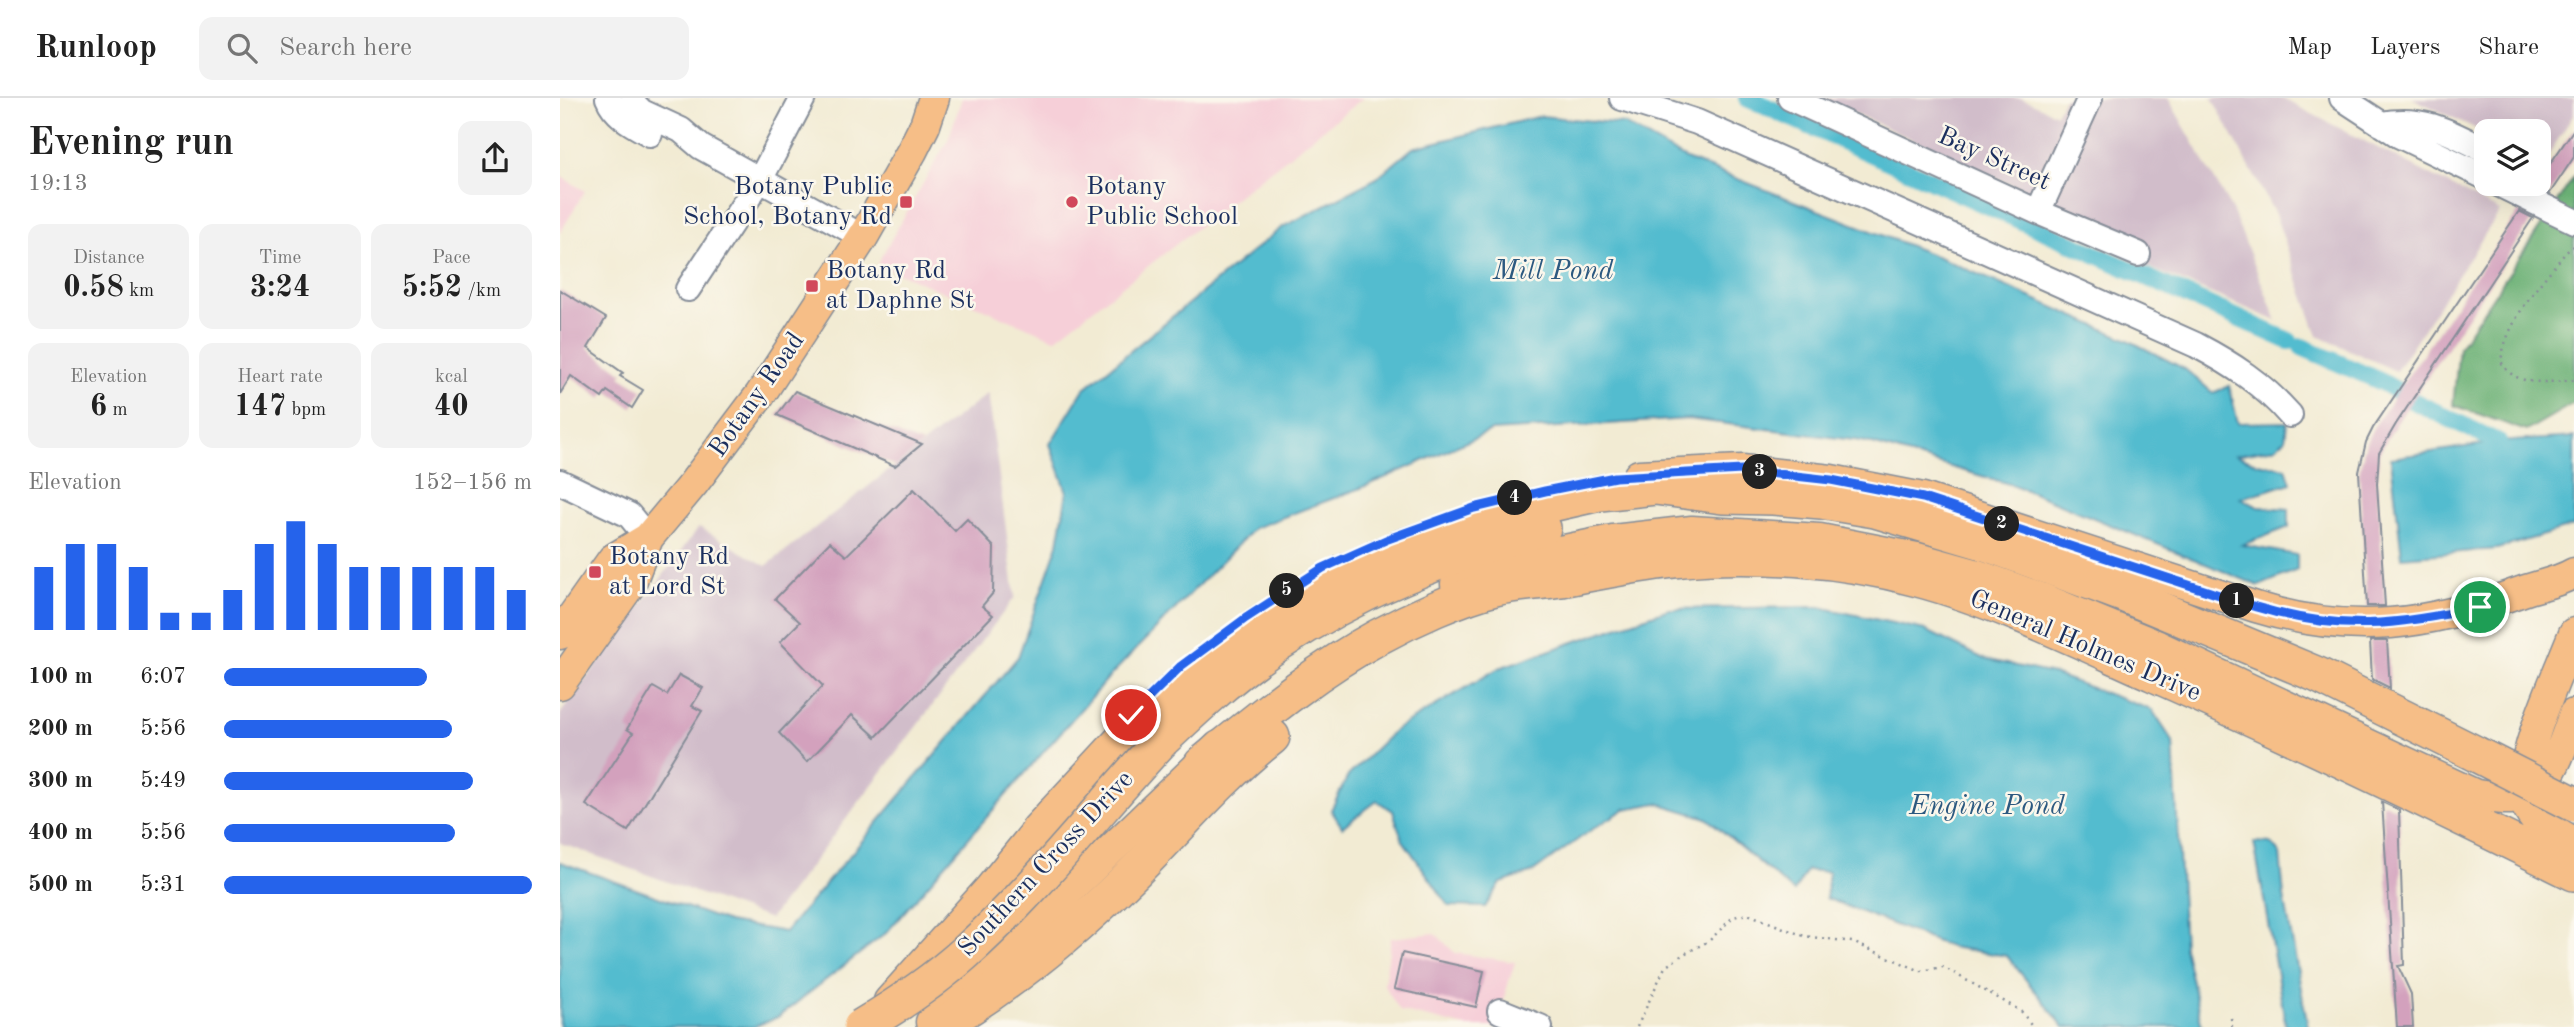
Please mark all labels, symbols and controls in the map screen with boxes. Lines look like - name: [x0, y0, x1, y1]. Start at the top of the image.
- search box: [199, 17, 689, 80]
- icon: search: [223, 29, 261, 67]
- text: Runloop: [35, 32, 157, 65]
- text: Search here: [279, 35, 412, 61]
- text: Map: [2288, 36, 2332, 60]
- text: Layers: [2370, 36, 2440, 60]
- text: Share: [2478, 36, 2539, 60]
- map controls: [2474, 119, 2551, 196]
- button: layers: [2474, 119, 2551, 196]
- button: share: [458, 121, 532, 195]
- street label: Bay Street: [1934, 123, 2054, 195]
- text: Evening run: [28, 125, 234, 163]
- text: 19:13: [28, 172, 88, 195]
- place label: Botany Public School, Botany Rd: [683, 174, 892, 230]
- place label: Botany Public School: [1086, 174, 1238, 230]
- marker: Botany Public School, Botany Rd: [898, 194, 914, 210]
- marker: Botany Public School: [1064, 194, 1080, 210]
- text: Distance: [73, 249, 144, 268]
- text: Time: [259, 249, 301, 268]
- text: Pace: [432, 249, 471, 268]
- place label: Botany Rd at Daphne St: [826, 258, 974, 314]
- water label: Mill Pond: [1492, 258, 1613, 286]
- text: 0.58: [63, 273, 124, 303]
- text: 3:24: [250, 273, 310, 303]
- text: 5:52: [402, 273, 462, 303]
- marker: Botany Rd at Daphne St: [804, 278, 820, 294]
- text: km: [124, 282, 154, 301]
- text: /km: [462, 282, 501, 301]
- street label: Botany Road: [705, 328, 809, 462]
- text: Elevation: [70, 368, 147, 387]
- text: Heart rate: [237, 368, 323, 387]
- text: kcal: [435, 368, 468, 387]
- text: 6: [90, 392, 107, 422]
- text: 147: [234, 392, 286, 422]
- text: 40: [434, 392, 469, 422]
- text: m: [107, 401, 128, 420]
- text: bpm: [286, 401, 326, 420]
- pin: 3: [1742, 454, 1778, 490]
- text: 3: [1754, 462, 1765, 481]
- text: Elevation: [28, 471, 122, 494]
- text: 152–156 m: [413, 471, 532, 494]
- pin: 4: [1497, 480, 1532, 516]
- text: 4: [1509, 488, 1520, 507]
- pin: 2: [1984, 506, 2020, 542]
- text: 2: [1996, 514, 2007, 533]
- place label: Botany Rd at Lord St: [609, 544, 729, 600]
- marker: Botany Rd at Lord St: [587, 564, 603, 580]
- pin: 5: [1270, 574, 1304, 608]
- pin: [2450, 577, 2510, 637]
- text: 5: [1281, 581, 1292, 600]
- pin: 1: [2220, 584, 2254, 618]
- street label: General Holmes Drive: [1966, 585, 2204, 707]
- icon: arrive: [2461, 588, 2499, 626]
- text: 1: [2231, 591, 2242, 610]
- text: 100 m: [28, 665, 93, 688]
- text: 6:07: [140, 665, 186, 688]
- pin: [1101, 685, 1161, 745]
- icon: check: [1112, 696, 1150, 734]
- text: 200 m: [28, 717, 93, 740]
- text: 5:56: [140, 717, 186, 740]
- street label: Southern Cross Drive: [954, 766, 1138, 962]
- text: 300 m: [28, 769, 93, 792]
- text: 5:49: [140, 769, 186, 792]
- water label: Engine Pond: [1908, 793, 2065, 821]
- text: 400 m: [28, 821, 93, 844]
- text: 5:56: [140, 821, 186, 844]
- text: 500 m: [28, 873, 93, 896]
- text: 5:31: [140, 873, 186, 896]

